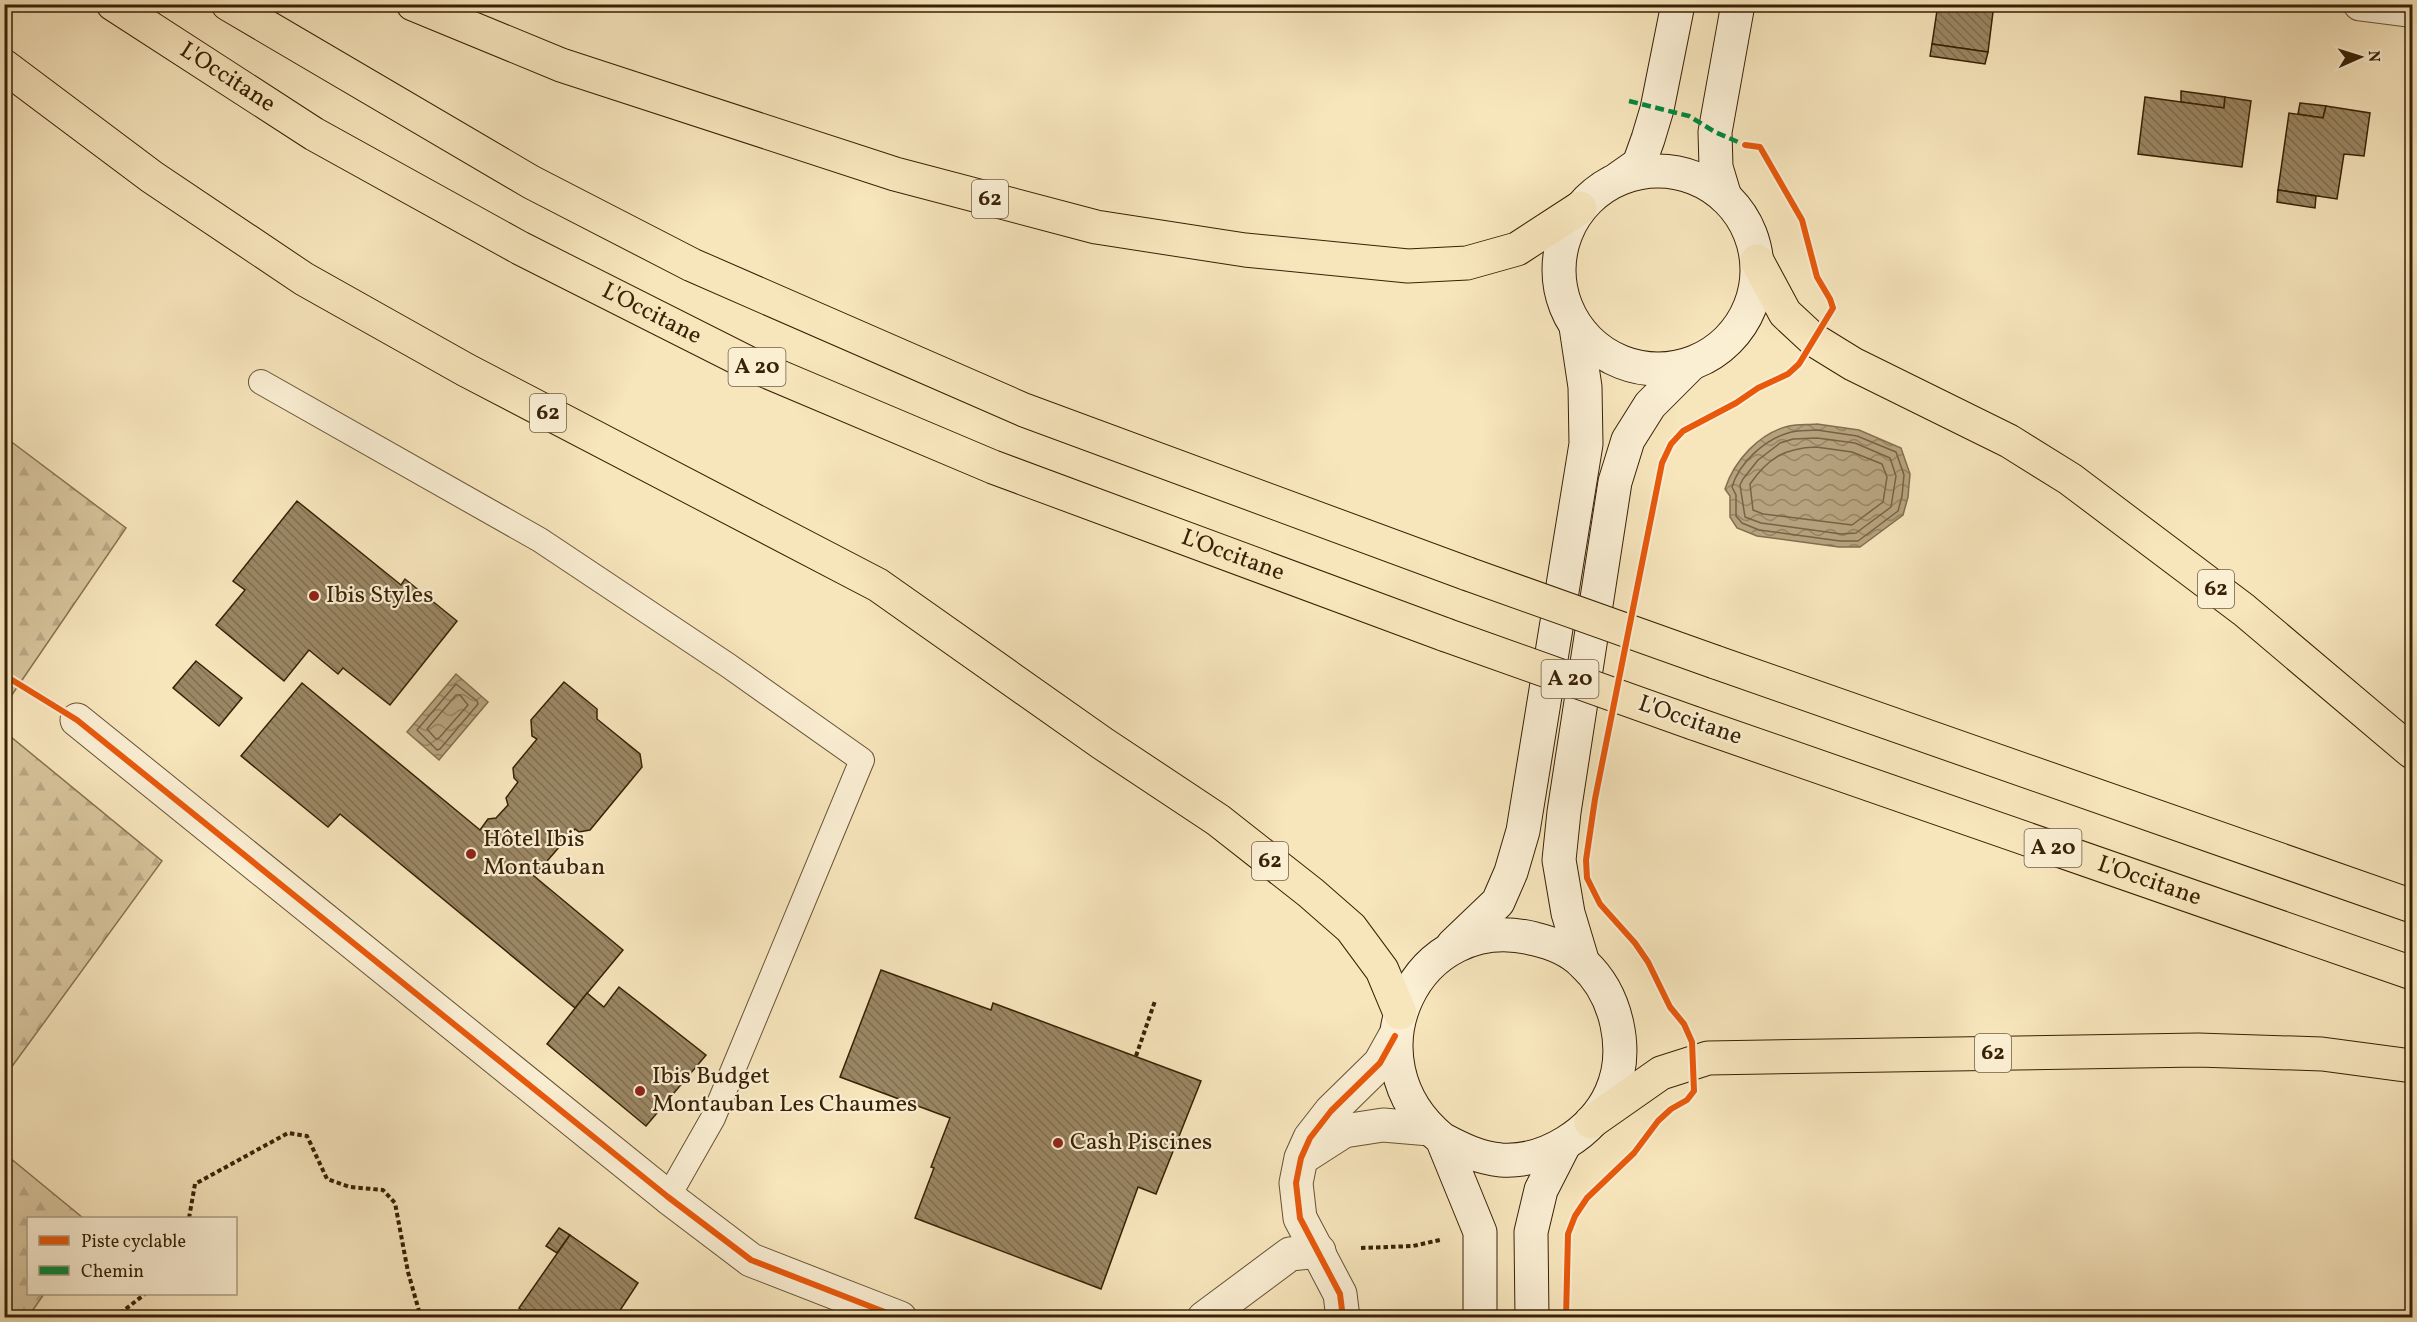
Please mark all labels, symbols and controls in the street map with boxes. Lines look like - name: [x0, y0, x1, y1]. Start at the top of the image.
- north arrow: [2330, 27, 2390, 87]
- street label: L'Occitane: [173, 34, 282, 121]
- text: N: [2362, 50, 2384, 63]
- road number: 62: [972, 180, 1008, 218]
- street label: L'Occitane: [596, 275, 707, 354]
- road number: A 20: [728, 348, 786, 386]
- road number: 62: [530, 394, 566, 432]
- street label: L'Occitane: [1176, 521, 1289, 591]
- road number: 62: [2198, 570, 2234, 608]
- place label: Ibis Styles: [326, 579, 433, 613]
- marker: Ibis Styles: [307, 589, 321, 603]
- road number: A 20: [1542, 660, 1598, 698]
- street label: L'Occitane: [1633, 687, 1747, 755]
- place label: Hôtel Ibis Montauban: [483, 823, 605, 885]
- road number: A 20: [2024, 829, 2082, 867]
- road number: 62: [1252, 842, 1288, 880]
- marker: Hôtel Ibis Montauban: [464, 847, 478, 861]
- street label: L'Occitane: [2093, 848, 2206, 915]
- road number: 62: [1975, 1034, 2011, 1072]
- place label: Ibis Budget Montauban Les Chaumes: [652, 1060, 917, 1122]
- marker: Ibis Budget Montauban Les Chaumes: [633, 1084, 647, 1098]
- place label: Cash Piscines: [1070, 1126, 1212, 1160]
- marker: Cash Piscines: [1051, 1136, 1065, 1150]
- legend: [27, 1217, 237, 1295]
- text: Piste cyclable: [81, 1230, 186, 1255]
- text: Chemin: [81, 1260, 144, 1285]

